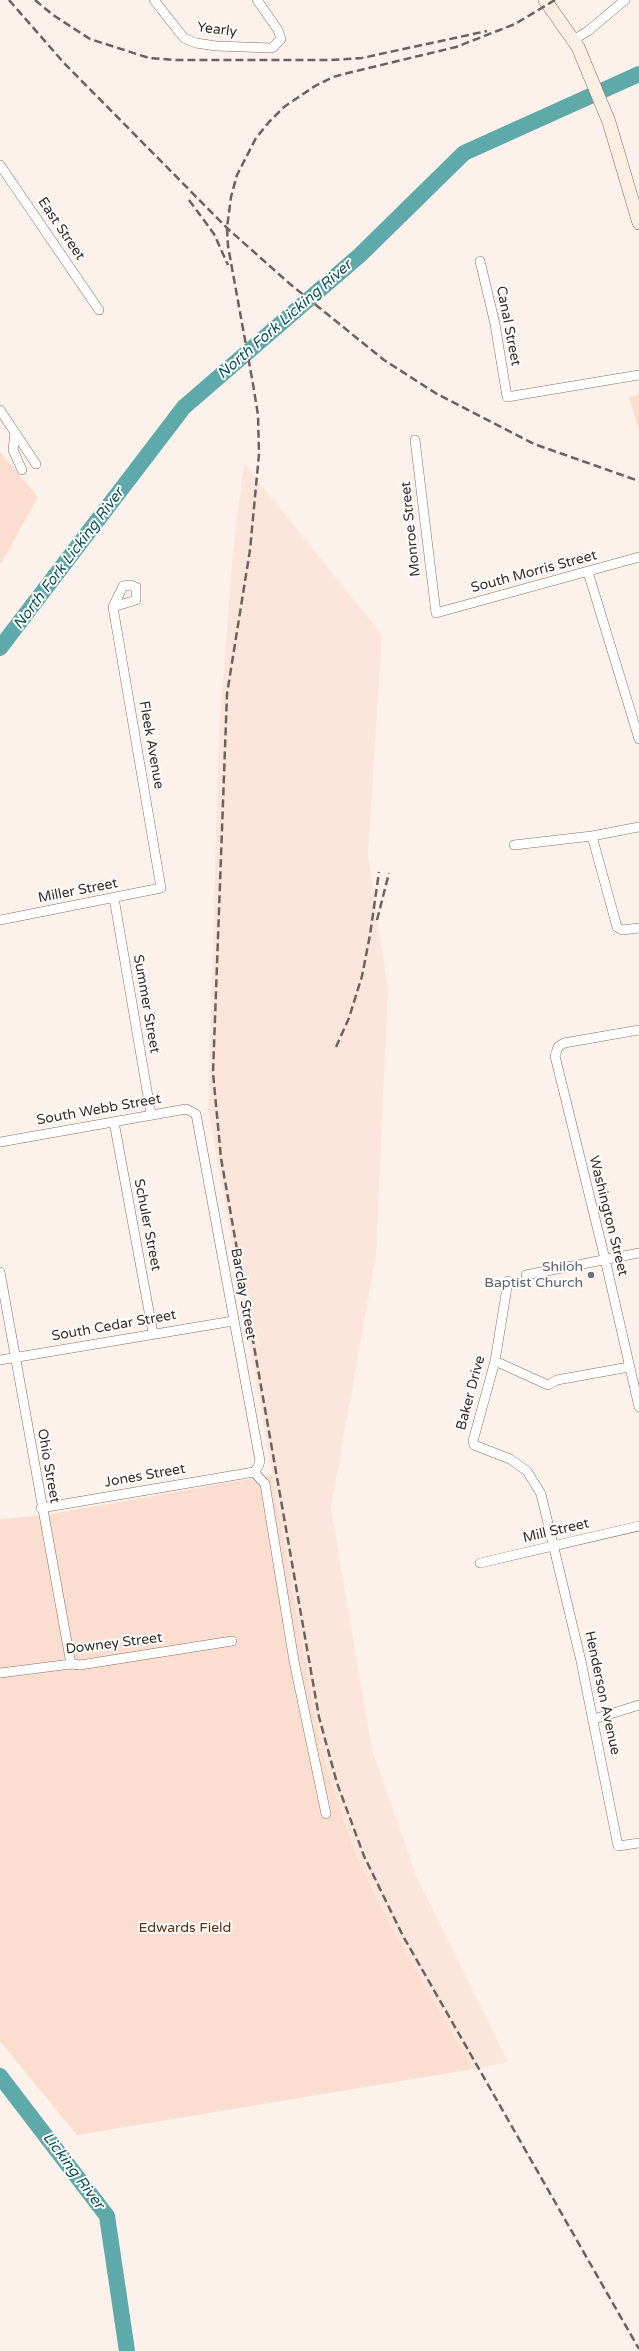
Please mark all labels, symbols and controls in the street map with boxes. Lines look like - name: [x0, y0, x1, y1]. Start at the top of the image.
- street label: Yearly: [196, 19, 238, 41]
- street label: East Street: [34, 194, 88, 264]
- water label: North Fork Licking River: [214, 257, 356, 383]
- street label: Canal Street: [492, 285, 524, 367]
- street label: Monroe Street: [398, 481, 424, 577]
- water label: North Fork Licking River: [10, 485, 128, 633]
- street label: South Morris Street: [469, 547, 599, 597]
- street label: Fleek Avenue: [135, 700, 167, 790]
- street label: Miller Street: [37, 875, 119, 907]
- street label: Summer Street: [129, 953, 163, 1055]
- street label: South Webb Street: [36, 1091, 162, 1129]
- street label: Washington Street: [585, 1154, 631, 1278]
- street label: Schuler Street: [130, 1178, 164, 1272]
- street label: Barclay Street: [227, 1247, 259, 1341]
- place label: Shiloh Baptist Church: [484, 1259, 583, 1292]
- marker: Shiloh Baptist Church: [586, 1270, 596, 1280]
- street label: South Cedar Street: [50, 1307, 178, 1345]
- street label: Baker Drive: [453, 1354, 489, 1432]
- street label: Ohio Street: [33, 1427, 63, 1505]
- street label: Jones Street: [103, 1461, 187, 1491]
- street label: Mill Street: [521, 1515, 591, 1547]
- street label: Henderson Avenue: [581, 1629, 623, 1757]
- street label: Downey Street: [65, 1630, 163, 1658]
- park label: Edwards Field: [139, 1920, 231, 1936]
- water label: Licking River: [38, 2129, 108, 2213]

